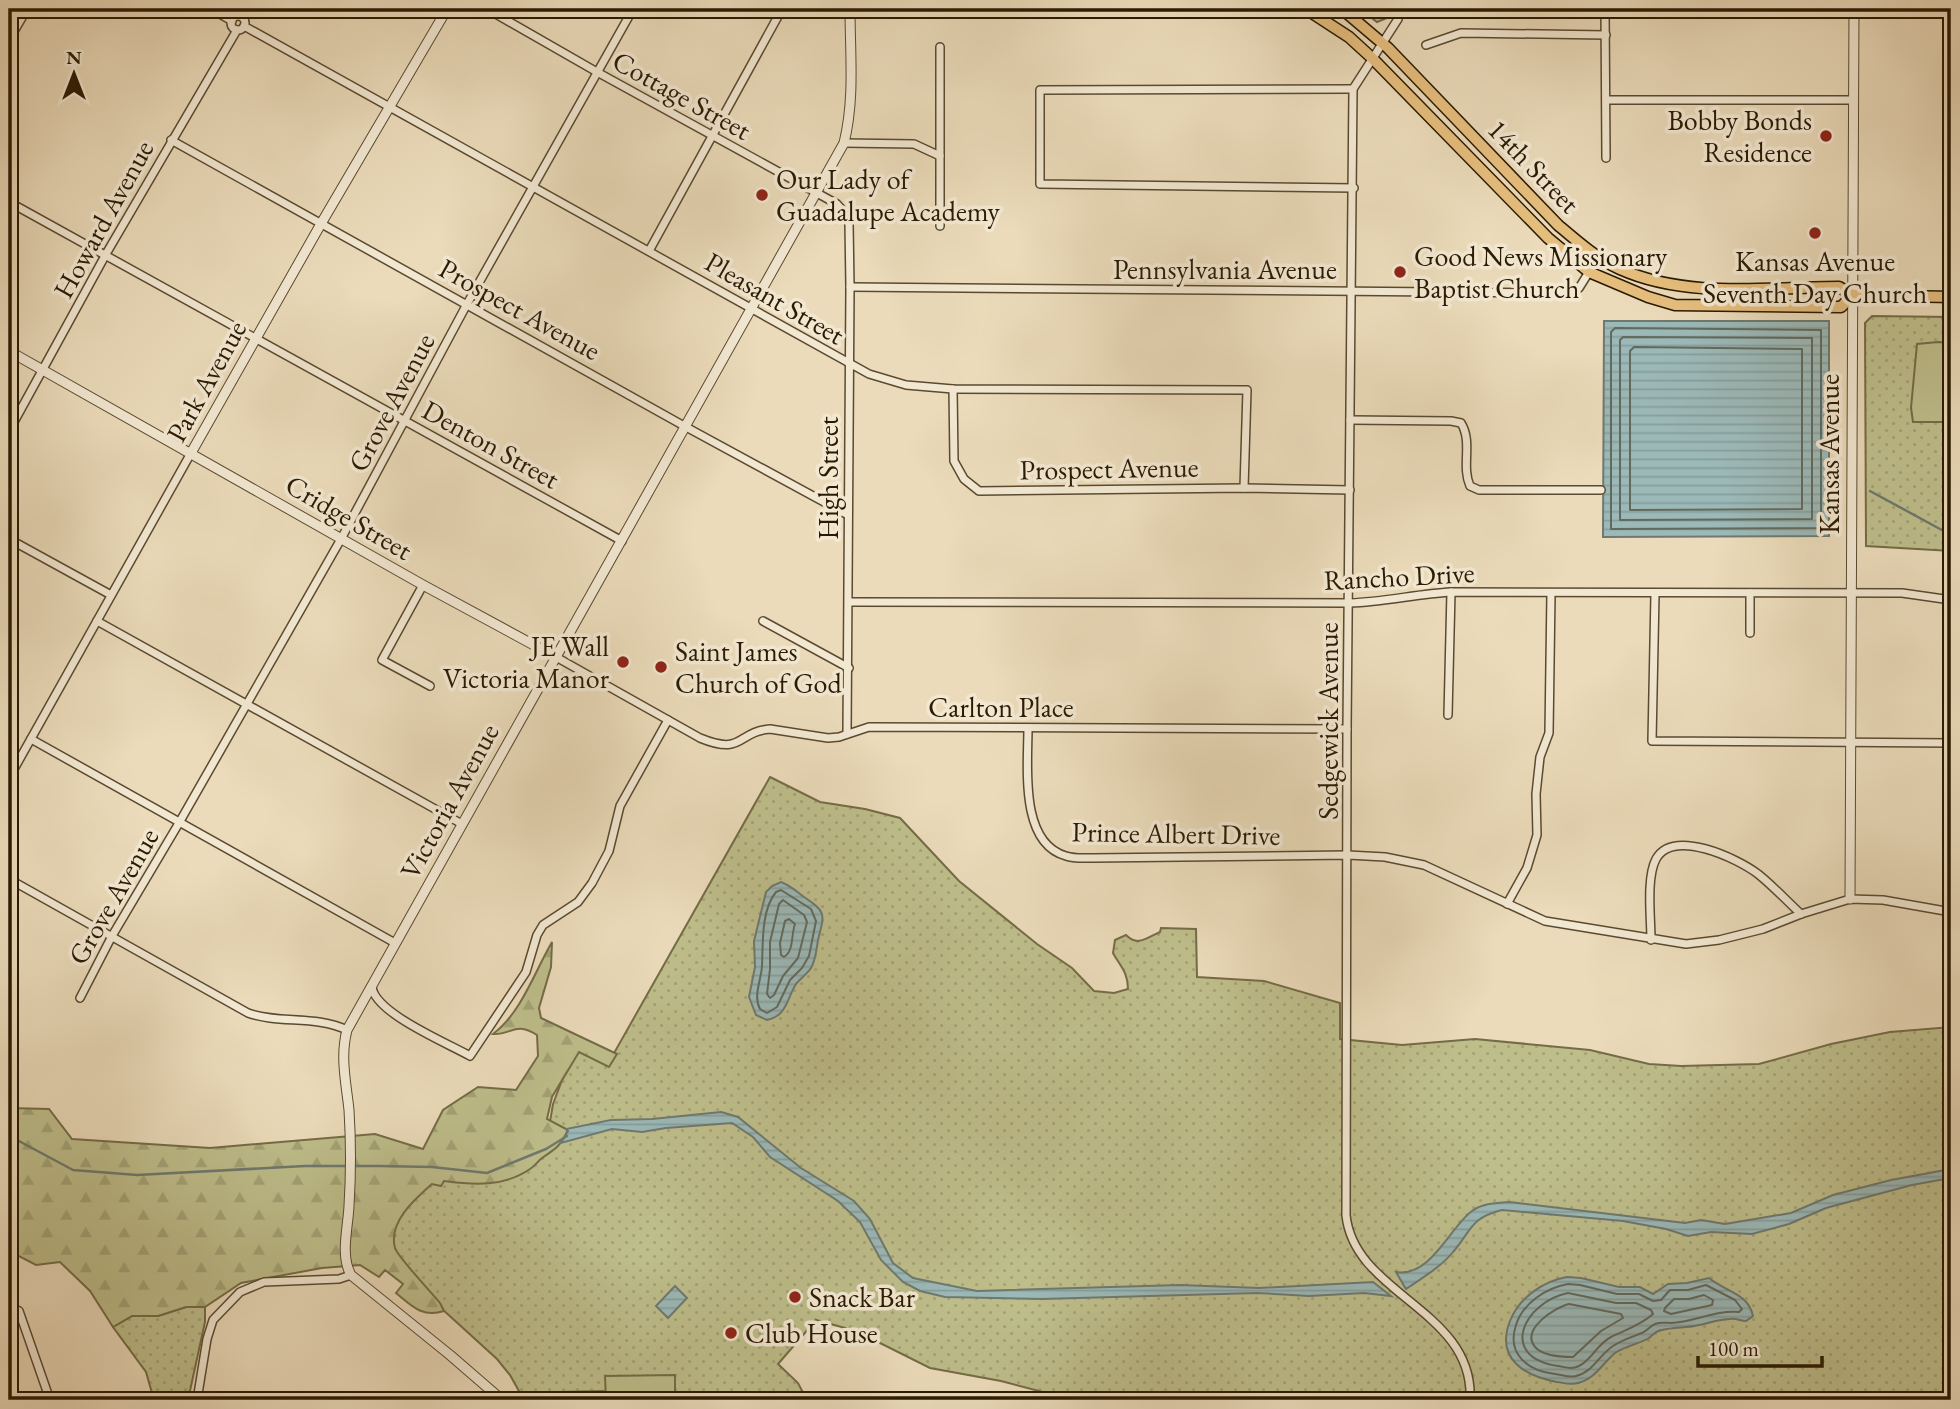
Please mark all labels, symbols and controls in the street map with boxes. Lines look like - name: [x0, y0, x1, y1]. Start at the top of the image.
- north arrow: [38, 38, 108, 108]
- street label: Cottage Street: [606, 42, 758, 148]
- text: N: [66, 45, 82, 70]
- place label: Bobby Bonds Residence: [1667, 102, 1812, 170]
- street label: 14th Street: [1480, 111, 1588, 221]
- marker: Bobby Bonds Residence: [1818, 128, 1834, 144]
- street label: Howard Avenue: [45, 133, 161, 304]
- place label: Our Lady of Guadalupe Academy: [776, 161, 1000, 229]
- marker: Our Lady of Guadalupe Academy: [754, 187, 770, 203]
- marker: Kansas Avenue Seventh Day Church: [1807, 225, 1823, 241]
- place label: Good News Missionary Baptist Church: [1414, 238, 1668, 306]
- place label: Kansas Avenue Seventh Day Church: [1703, 243, 1927, 311]
- street label: Pleasant Street: [699, 244, 851, 352]
- street label: Prospect Avenue: [433, 250, 607, 368]
- street label: Pennsylvania Avenue: [1113, 251, 1337, 287]
- marker: Good News Missionary Baptist Church: [1392, 264, 1408, 280]
- street label: Park Avenue: [158, 314, 254, 448]
- street label: Grove Avenue: [340, 327, 443, 477]
- street label: Kansas Avenue: [1811, 374, 1847, 534]
- street label: Denton Street: [416, 392, 566, 497]
- street label: High Street: [810, 416, 846, 540]
- street label: Prospect Avenue: [1019, 448, 1199, 488]
- street label: Cridge Street: [279, 466, 419, 568]
- street label: Rancho Drive: [1323, 554, 1475, 598]
- street label: Sedgewick Avenue: [1310, 622, 1346, 820]
- place label: JE Wall Victoria Manor: [443, 628, 610, 696]
- place label: Saint James Church of God: [675, 633, 842, 701]
- marker: JE Wall Victoria Manor: [615, 654, 631, 670]
- marker: Saint James Church of God: [653, 659, 669, 675]
- street label: Carlton Place: [928, 689, 1074, 725]
- street label: Victoria Avenue: [391, 717, 507, 885]
- street label: Prince Albert Drive: [1071, 813, 1281, 853]
- street label: Grove Avenue: [59, 821, 167, 971]
- place label: Snack Bar: [809, 1279, 916, 1315]
- marker: Snack Bar: [787, 1289, 803, 1305]
- place label: Club House: [745, 1315, 878, 1351]
- marker: Club House: [723, 1325, 739, 1341]
- scale bar: [1698, 1325, 1822, 1369]
- text: 100 m: [1708, 1335, 1759, 1362]

